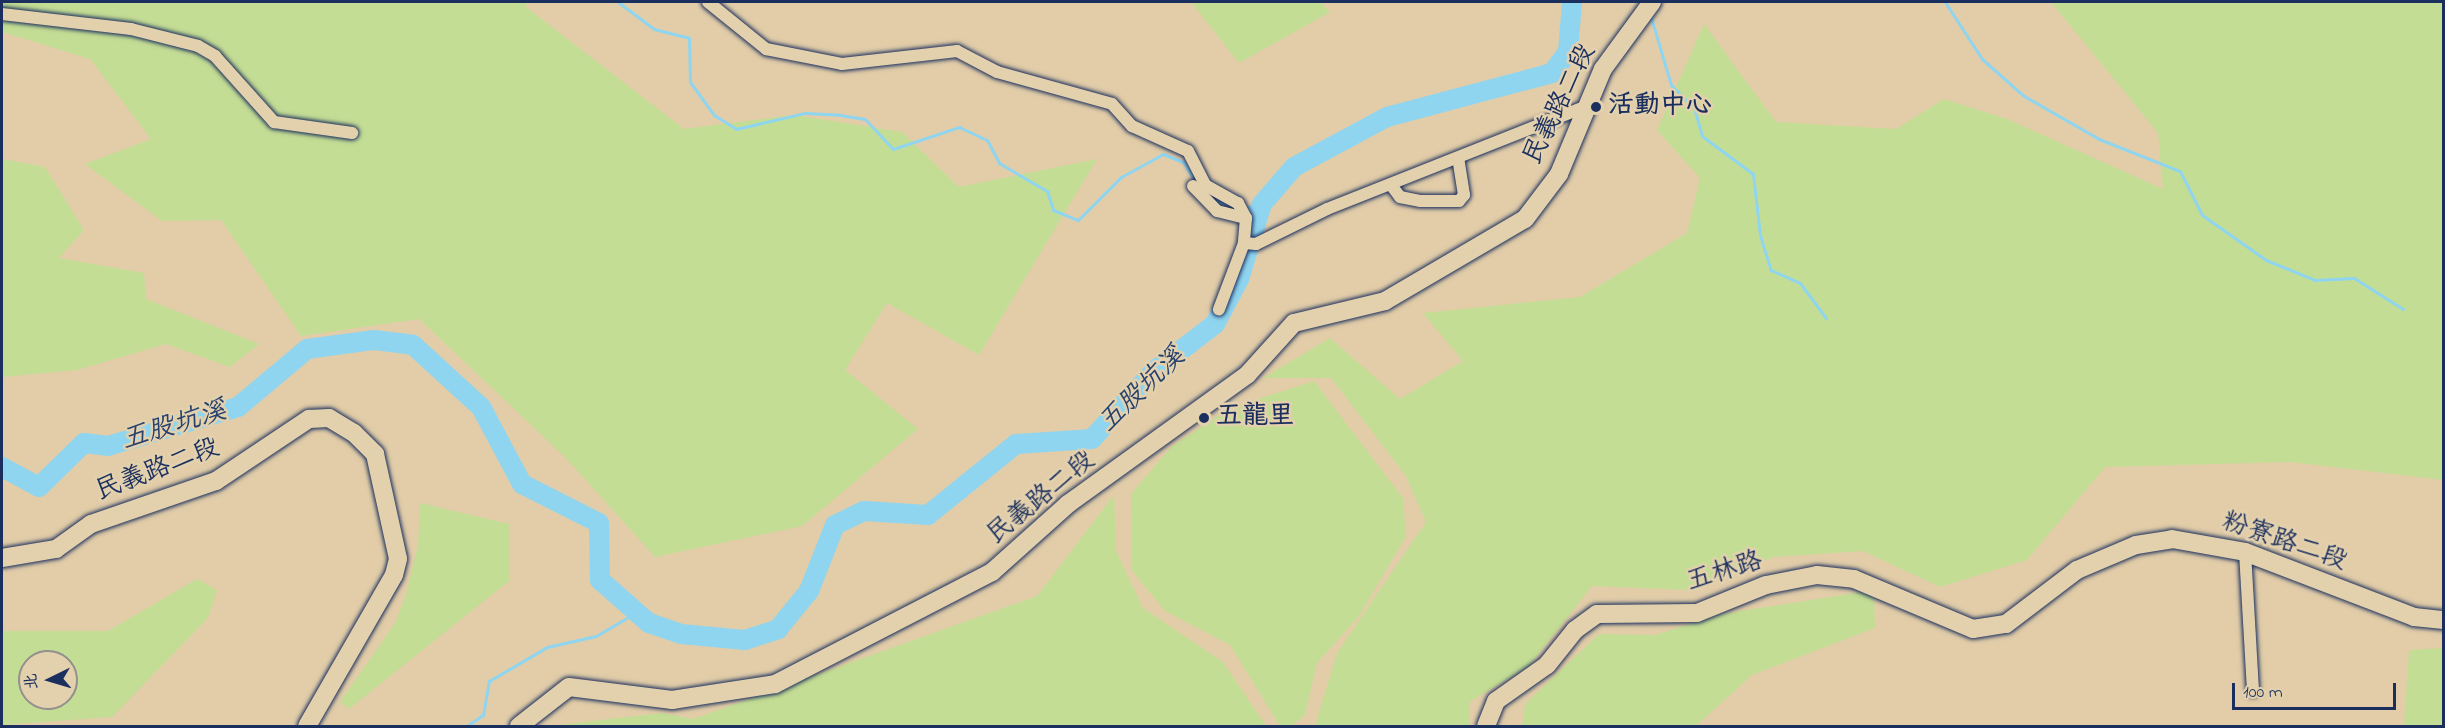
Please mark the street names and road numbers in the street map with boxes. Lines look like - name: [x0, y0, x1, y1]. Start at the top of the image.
- street label: 民義路二段: [1518, 40, 1604, 170]
- street label: 民義路二段: [92, 433, 224, 509]
- street label: 民義路二段: [982, 446, 1102, 552]
- street label: 粉寮路二段: [2217, 507, 2351, 579]
- street label: 五林路: [1683, 547, 1767, 599]

